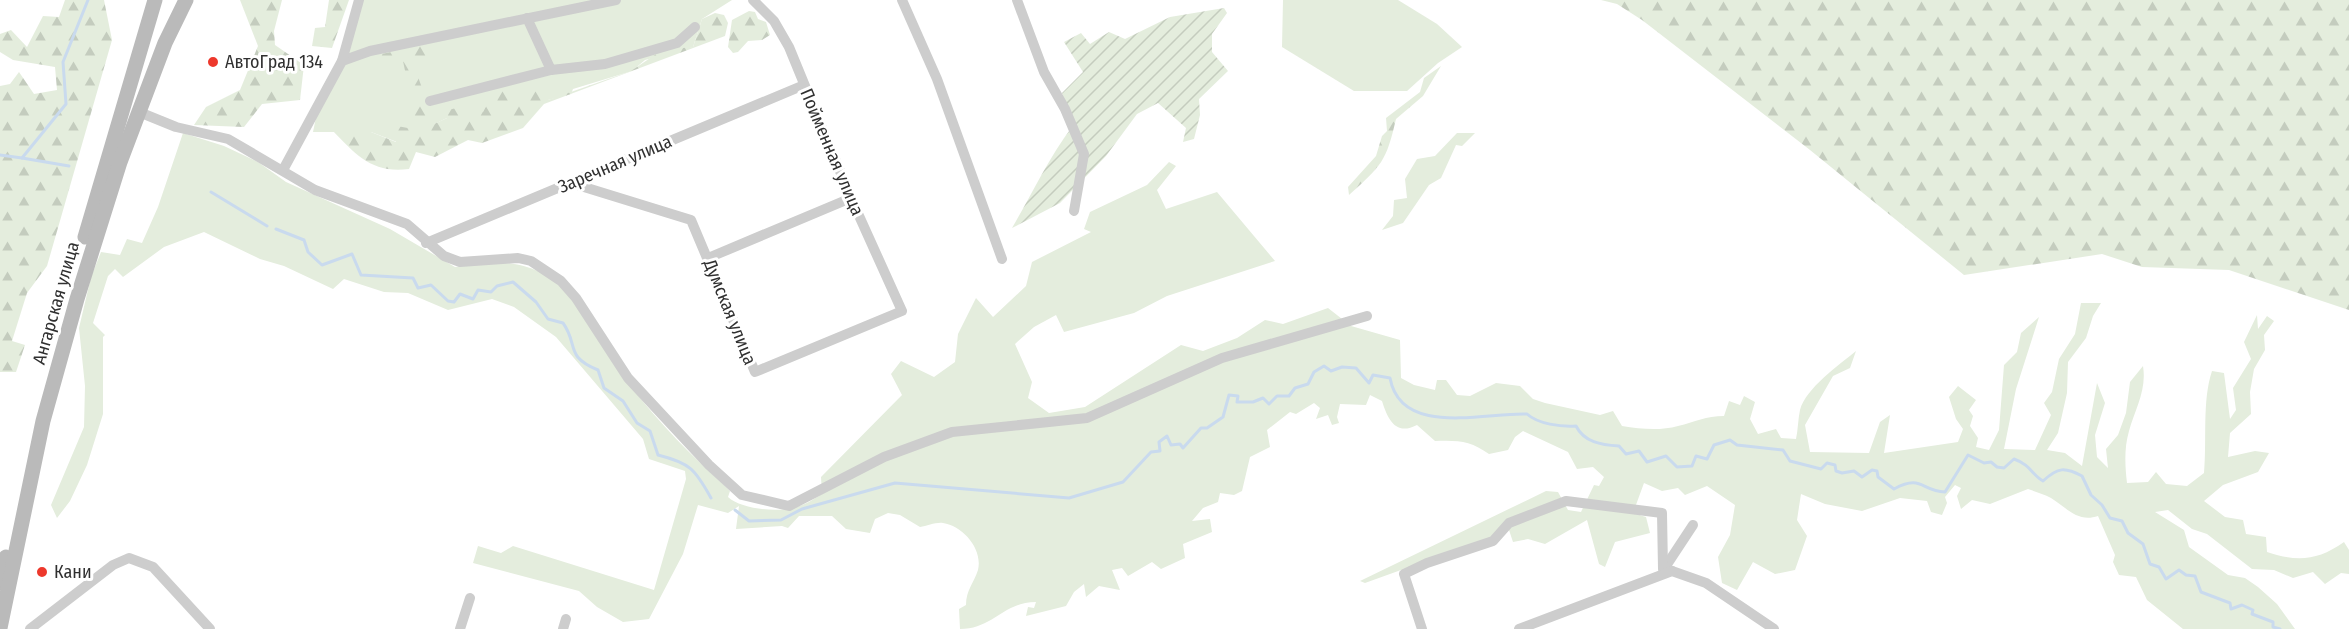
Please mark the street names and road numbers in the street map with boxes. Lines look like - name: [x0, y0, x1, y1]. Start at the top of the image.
- street label: Пойменная улица: [795, 85, 869, 219]
- street label: Заречная улица: [555, 130, 675, 198]
- street label: Ангарская улица: [28, 239, 84, 367]
- street label: Думская улица: [698, 255, 761, 368]

